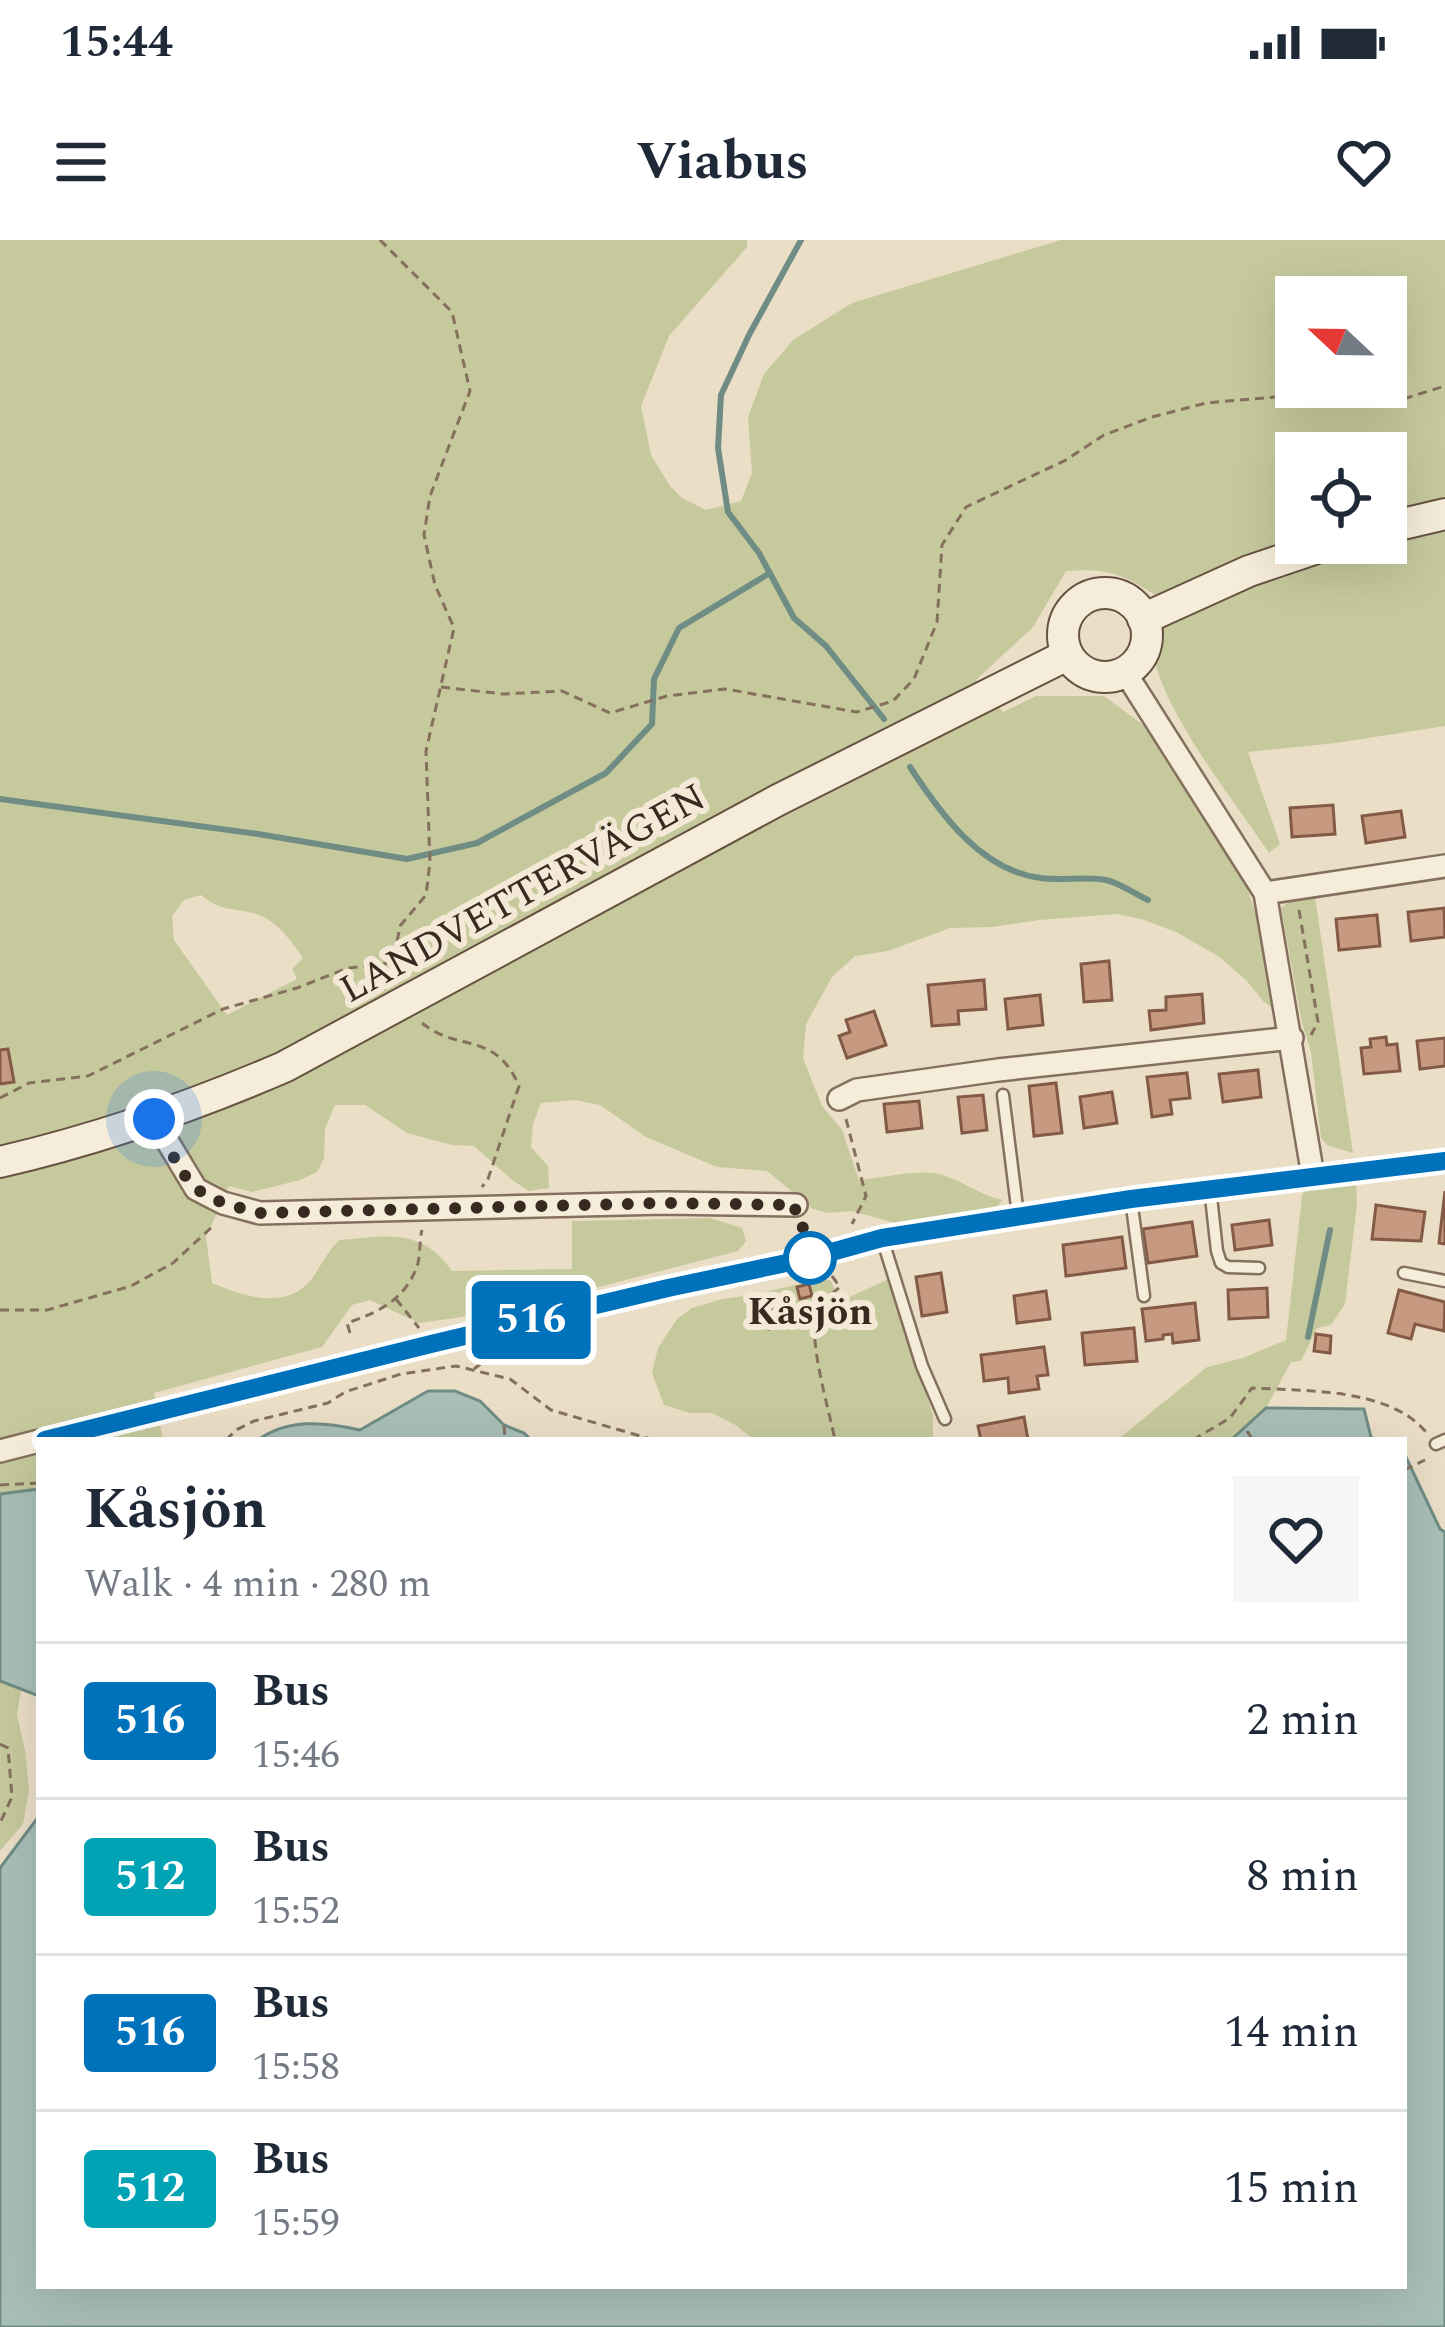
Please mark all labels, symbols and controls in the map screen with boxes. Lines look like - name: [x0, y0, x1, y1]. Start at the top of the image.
- text: 15:44: [60, 8, 173, 77]
- text: Viabus: [636, 121, 809, 203]
- icon: menu: [48, 129, 114, 195]
- icon: heart: [1331, 129, 1397, 195]
- north arrow: [1275, 276, 1407, 408]
- map controls: [1275, 276, 1407, 564]
- button: locate: [1275, 432, 1407, 564]
- street label: LANDVETTERVÄGEN: [329, 769, 717, 1019]
- your location: [124, 1089, 184, 1149]
- marker: Kåsjön: [785, 1233, 835, 1283]
- line badge: 516: [462, 1281, 600, 1359]
- place label: Kåsjön: [747, 1283, 873, 1342]
- text: 516: [496, 1288, 566, 1351]
- text: Kåsjön: [84, 1467, 267, 1553]
- button: heart: [1233, 1476, 1359, 1602]
- text: Walk · 4 min · 280 m: [84, 1555, 431, 1614]
- text: Bus: [252, 1657, 330, 1726]
- text: 2 min: [1246, 1686, 1359, 1755]
- text: 516: [115, 1689, 185, 1752]
- text: 15:46: [252, 1726, 340, 1785]
- text: Bus: [252, 1813, 330, 1882]
- text: 8 min: [1246, 1842, 1359, 1911]
- text: 512: [115, 1845, 185, 1908]
- text: 15:52: [252, 1882, 340, 1941]
- text: Bus: [252, 1969, 330, 2038]
- text: 14 min: [1224, 1998, 1359, 2067]
- text: 516: [115, 2001, 185, 2064]
- text: 15:58: [252, 2038, 340, 2097]
- text: Bus: [252, 2125, 330, 2194]
- text: 15 min: [1224, 2154, 1359, 2223]
- text: 512: [115, 2157, 185, 2220]
- text: 15:59: [252, 2194, 340, 2253]

